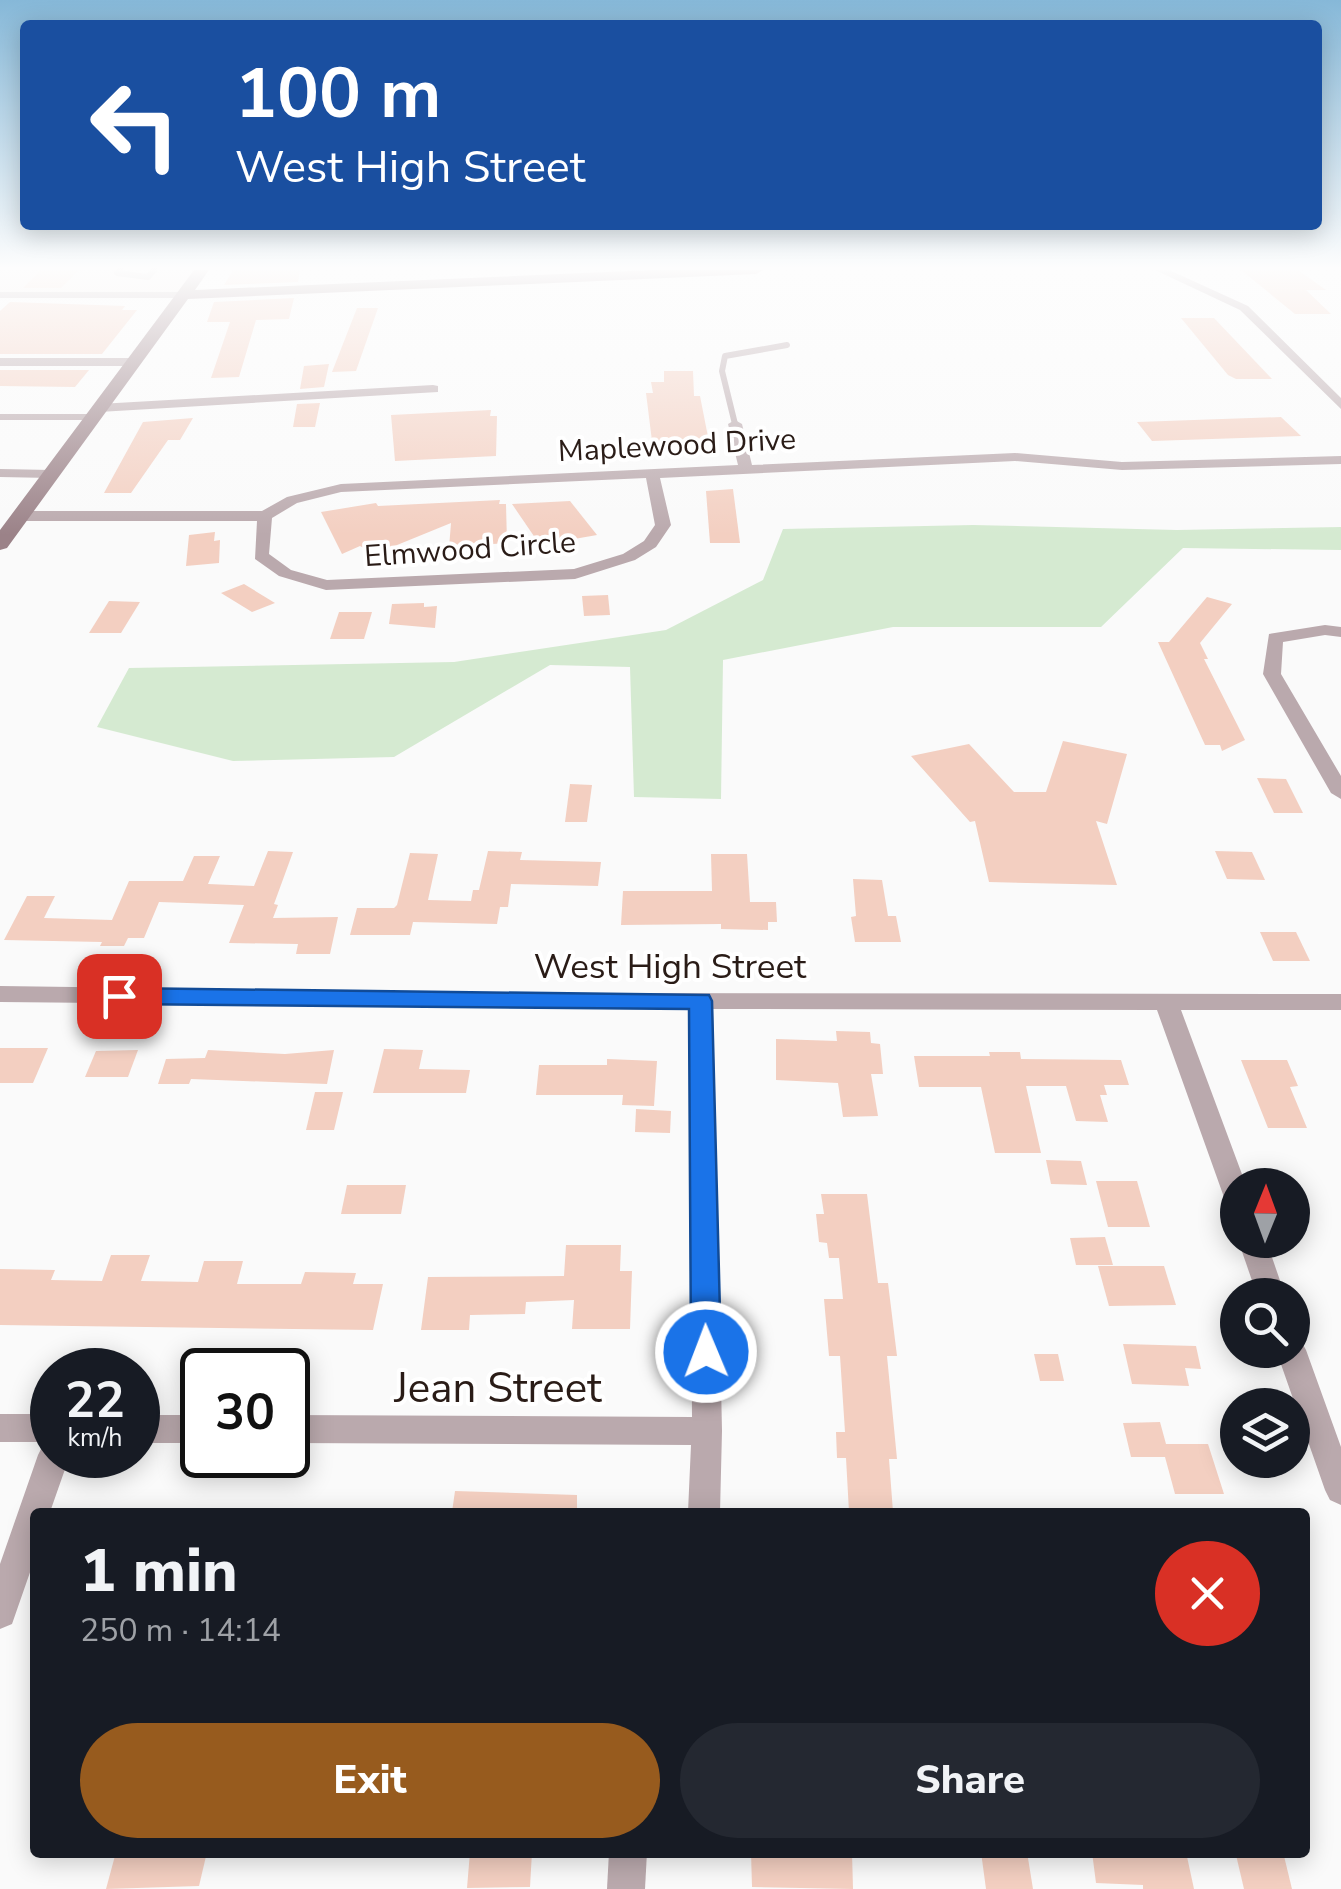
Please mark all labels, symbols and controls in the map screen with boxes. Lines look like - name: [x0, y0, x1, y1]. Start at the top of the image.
- text: 100 m: [235, 46, 441, 142]
- icon: left: [70, 60, 200, 190]
- text: West High Street: [235, 137, 586, 198]
- street label: Maplewood Drive: [557, 419, 797, 472]
- street label: Elmwood Circle: [363, 522, 577, 577]
- street label: West High Street: [534, 943, 807, 990]
- pin: [77, 954, 162, 1039]
- icon: arrive: [92, 969, 147, 1024]
- north arrow: [1220, 1168, 1310, 1258]
- map controls: [1220, 1168, 1310, 1478]
- button: search: [1220, 1278, 1310, 1368]
- position arrow: [654, 1300, 758, 1404]
- speed limit sign: 30: [180, 1348, 310, 1478]
- street label: Jean Street: [393, 1360, 602, 1417]
- text: 22: [65, 1366, 125, 1435]
- button: layers: [1220, 1388, 1310, 1478]
- text: km/h: [67, 1421, 123, 1455]
- text: 1 min: [80, 1530, 238, 1612]
- button: close: [1155, 1541, 1260, 1646]
- text: 250 m · 14:14: [80, 1609, 281, 1652]
- button: Exit: [80, 1723, 660, 1838]
- button: Share: [680, 1723, 1260, 1838]

